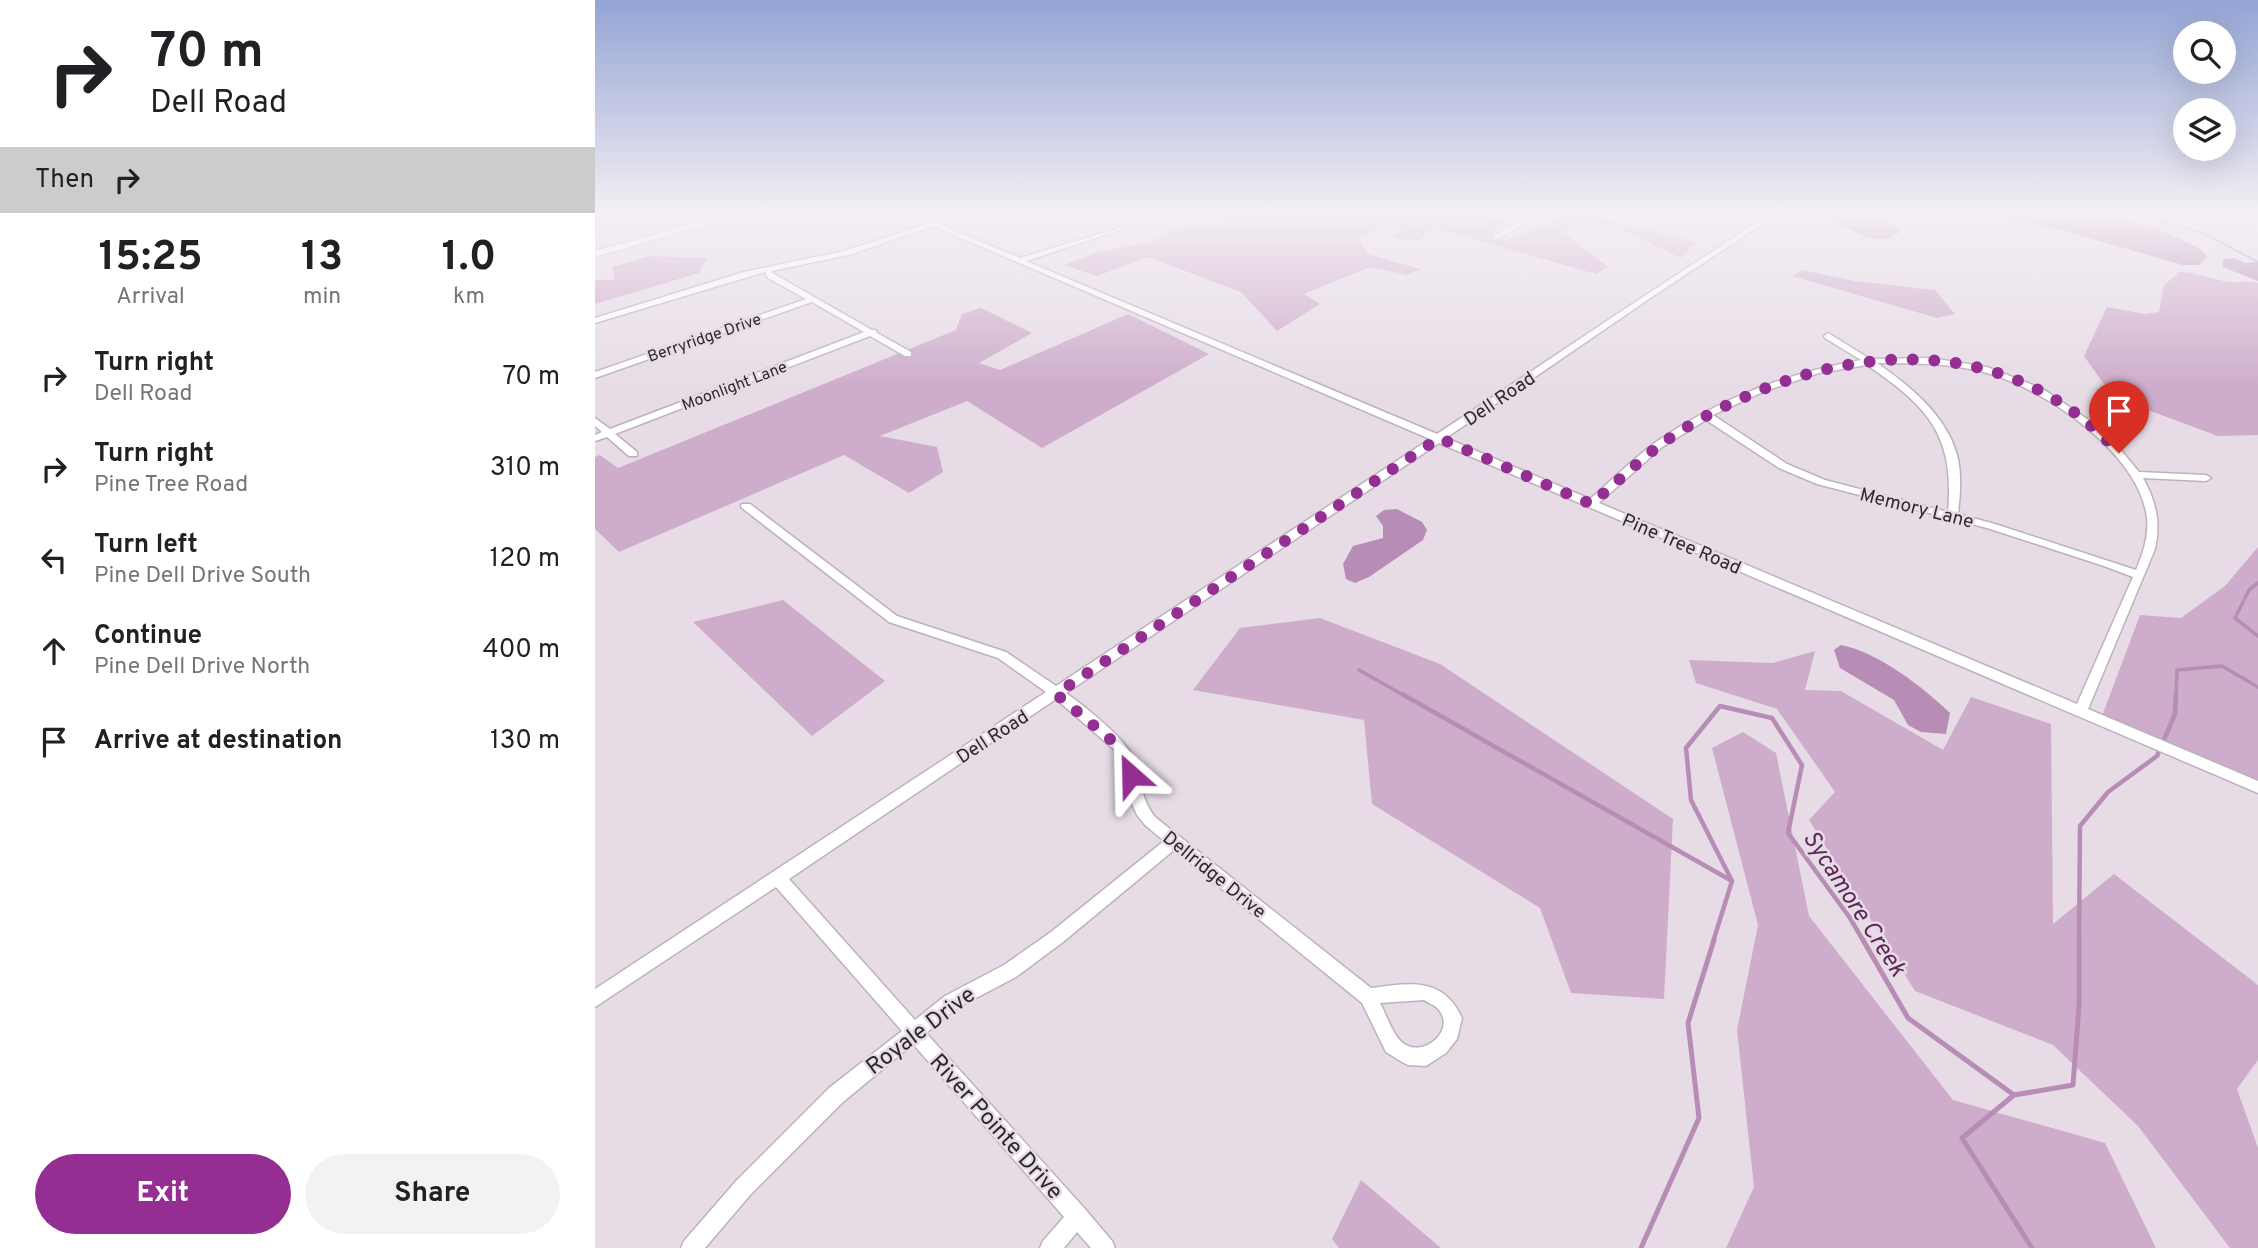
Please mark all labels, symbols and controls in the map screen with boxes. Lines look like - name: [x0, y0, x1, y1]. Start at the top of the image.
- map controls: [2173, 21, 2236, 161]
- button: search: [2173, 21, 2236, 84]
- text: 70 m: [150, 23, 264, 85]
- icon: right: [35, 28, 126, 119]
- text: Dell Road: [150, 84, 287, 124]
- button: layers: [2173, 98, 2236, 161]
- icon: right: [108, 161, 146, 199]
- text: Then: [35, 164, 94, 197]
- text: 15:25: [99, 232, 203, 285]
- text: 13: [301, 232, 343, 285]
- text: 1.0: [442, 232, 496, 285]
- text: Arrival: [116, 283, 185, 312]
- text: min: [303, 283, 341, 312]
- text: km: [453, 283, 485, 312]
- street label: Berryridge Drive: [645, 310, 764, 368]
- text: Turn right: [94, 347, 214, 380]
- street label: Moonlight Lane: [679, 358, 790, 416]
- icon: right: [35, 359, 73, 397]
- text: 70 m: [502, 361, 560, 394]
- street label: Dell Road: [1460, 367, 1541, 432]
- text: Dell Road: [94, 380, 193, 409]
- pin: [2089, 381, 2149, 453]
- icon: arrive: [2100, 392, 2138, 430]
- text: Turn right: [94, 438, 214, 471]
- icon: right: [35, 450, 73, 488]
- text: 310 m: [490, 452, 560, 485]
- text: Pine Tree Road: [94, 471, 248, 500]
- street label: Memory Lane: [1857, 483, 1976, 535]
- street label: Pine Tree Road: [1618, 509, 1744, 581]
- text: Turn left: [94, 529, 198, 562]
- icon: left: [35, 541, 73, 579]
- text: 120 m: [490, 543, 560, 576]
- text: Pine Dell Drive South: [94, 562, 311, 591]
- text: Continue: [94, 620, 202, 653]
- icon: ahead: [35, 632, 73, 670]
- text: 400 m: [483, 634, 560, 667]
- text: Pine Dell Drive North: [94, 653, 310, 682]
- street label: Dell Road: [952, 705, 1034, 770]
- icon: arrive: [35, 723, 73, 761]
- text: Arrive at destination: [94, 725, 342, 758]
- text: 130 m: [490, 725, 560, 758]
- position arrow: [1094, 738, 1168, 812]
- water label: Sycamore Creek: [1795, 825, 1912, 983]
- street label: Dellridge Drive: [1157, 827, 1270, 925]
- street label: Royale Drive: [861, 981, 982, 1083]
- street label: River Pointe Drive: [922, 1049, 1068, 1207]
- button: Exit: [35, 1154, 291, 1234]
- button: Share: [305, 1154, 560, 1234]

